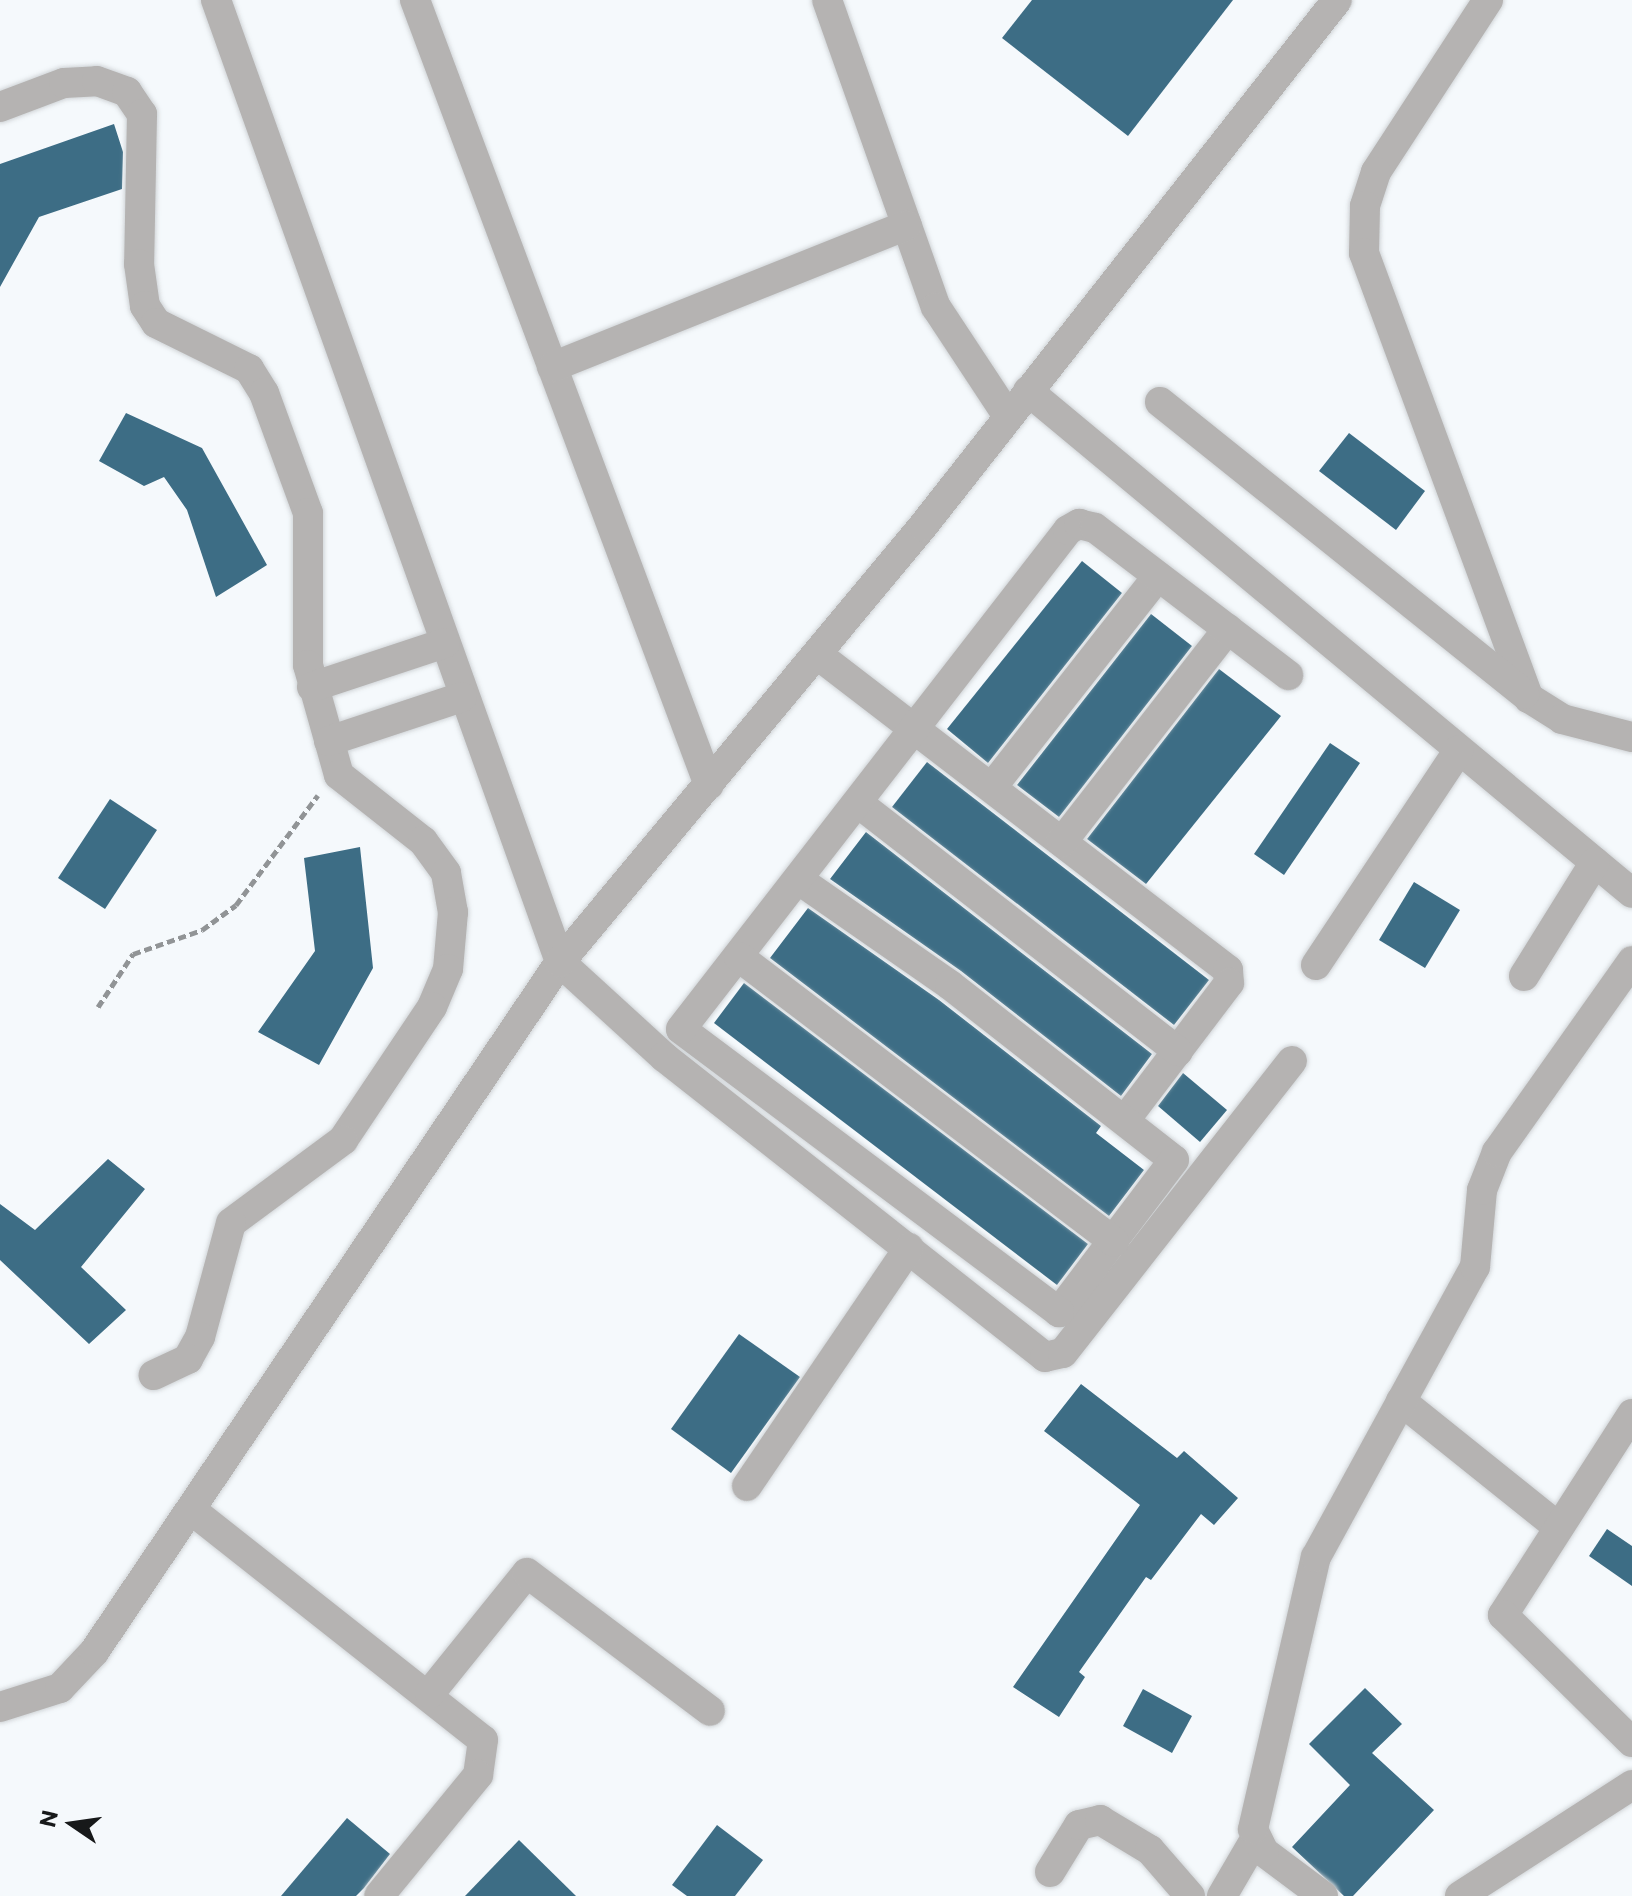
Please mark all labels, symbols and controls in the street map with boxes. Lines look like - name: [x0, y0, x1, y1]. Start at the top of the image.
- north arrow: [32, 1784, 112, 1864]
- text: N: [33, 1807, 63, 1830]

